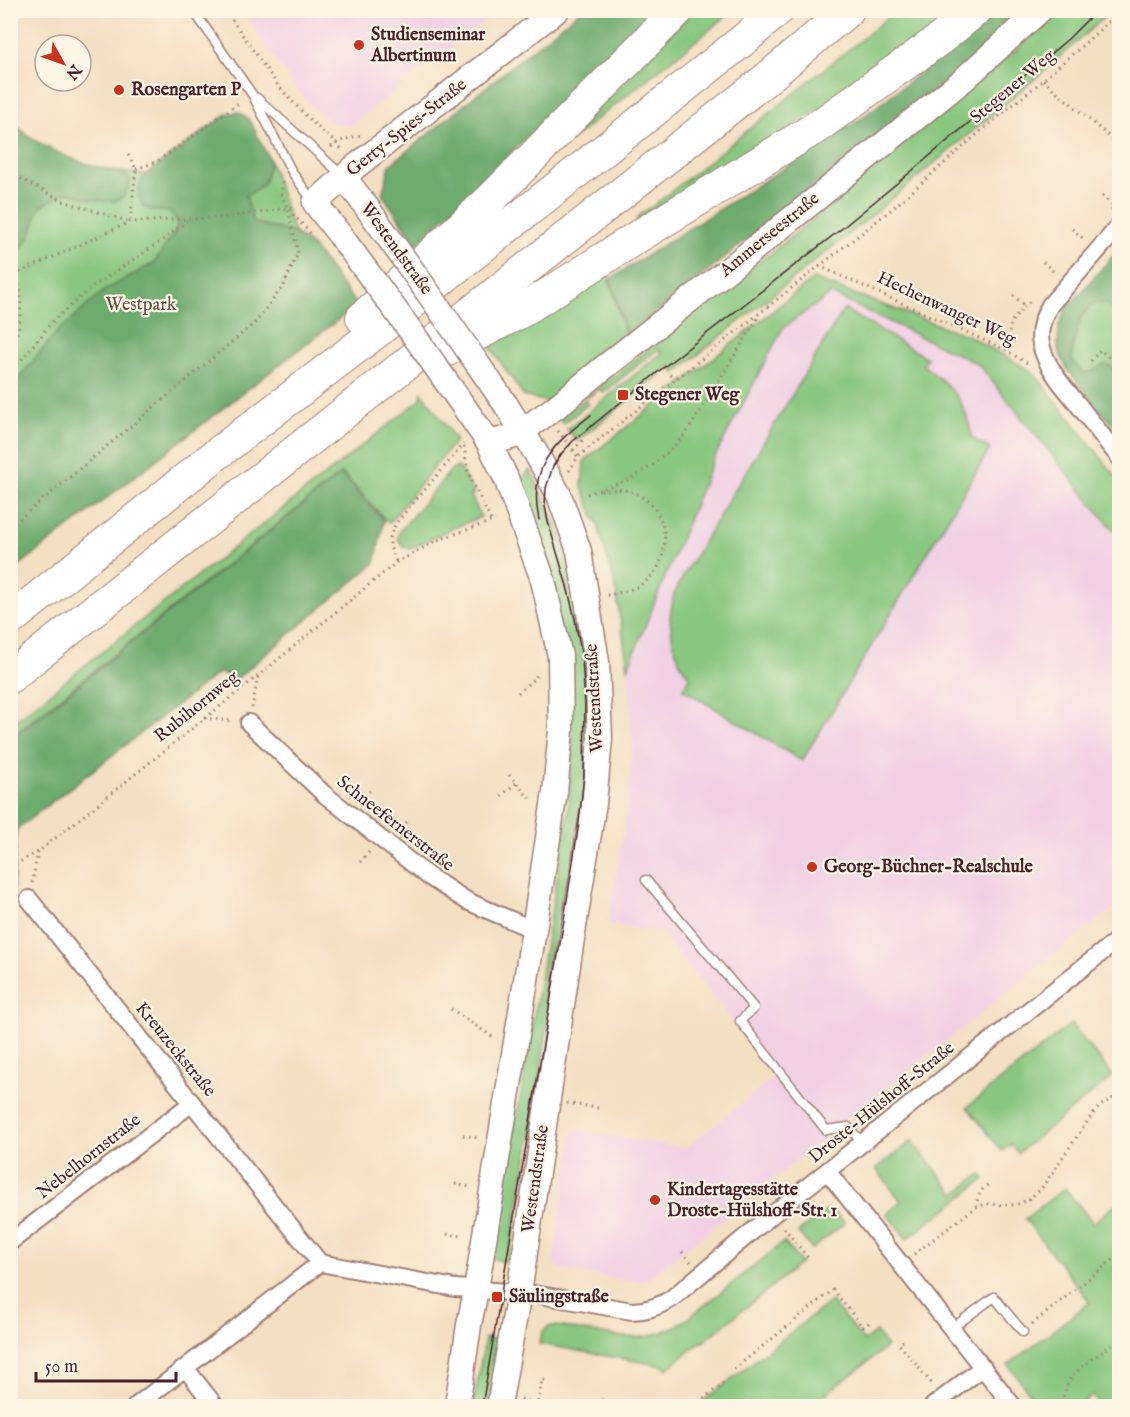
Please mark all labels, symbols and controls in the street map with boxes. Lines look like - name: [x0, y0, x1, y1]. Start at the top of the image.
- place label: Studienseminar Albertinum: [370, 24, 486, 68]
- north arrow: [33, 33, 93, 93]
- marker: Studienseminar Albertinum: [352, 38, 366, 52]
- street label: Stegener Weg: [966, 44, 1061, 129]
- text: N: [61, 59, 86, 83]
- street label: Gerty-Spies-Straße: [342, 74, 472, 182]
- place label: Rosengarten P: [131, 79, 242, 102]
- marker: Rosengarten P: [112, 83, 126, 97]
- street label: Ammerseestraße: [715, 188, 825, 283]
- street label: Westendstraße: [355, 198, 437, 300]
- street label: Hechenwanger Weg: [873, 267, 1019, 351]
- park label: Westpark: [106, 294, 177, 317]
- place label: Stegener Weg: [635, 384, 741, 407]
- marker: Stegener Weg: [616, 388, 630, 402]
- street label: Westendstraße: [581, 643, 609, 753]
- street label: Rubihornweg: [150, 666, 244, 748]
- street label: Schneefernerstraße: [332, 771, 458, 877]
- place label: Georg-Büchner-Realschule: [824, 856, 1034, 879]
- marker: Georg-Büchner-Realschule: [805, 860, 819, 874]
- street label: Kreuzeckstraße: [130, 998, 220, 1102]
- street label: Droste-Hülshoff-Straße: [804, 1037, 960, 1169]
- street label: Nebelhornstraße: [32, 1109, 146, 1205]
- street label: Westendstraße: [517, 1123, 555, 1235]
- place label: Kindertagesstätte Droste-Hülshoff-Str. 1: [667, 1179, 838, 1223]
- marker: Kindertagesstätte Droste-Hülshoff-Str. 1: [648, 1193, 662, 1207]
- place label: Säulingstraße: [509, 1286, 610, 1309]
- marker: Säulingstraße: [490, 1290, 504, 1304]
- scale bar: [36, 1345, 176, 1383]
- text: 50 m: [45, 1356, 78, 1379]

